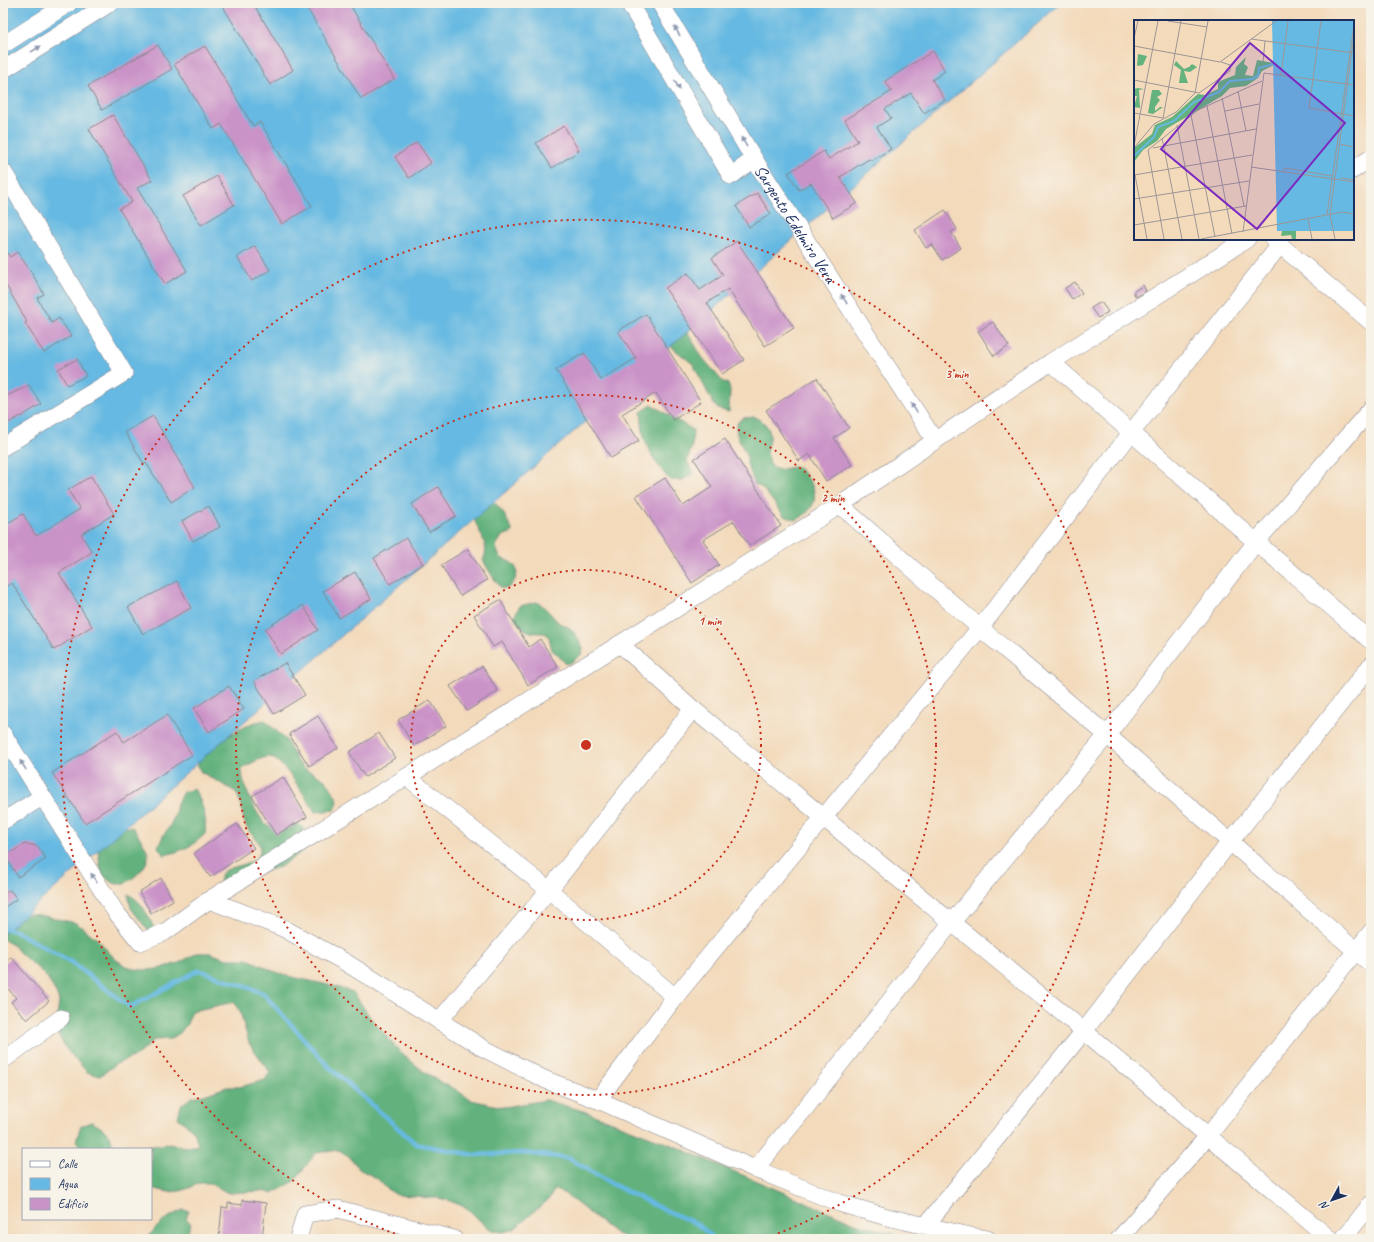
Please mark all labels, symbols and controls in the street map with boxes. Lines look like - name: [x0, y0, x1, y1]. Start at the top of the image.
- inset map: [1134, 20, 1354, 240]
- one-way arrow: [673, 25, 680, 37]
- one-way arrow: [30, 46, 42, 53]
- one-way arrow: [674, 79, 681, 91]
- one-way arrow: [741, 136, 748, 148]
- street label: Sargento Edelmiro Vera: [750, 161, 841, 288]
- one-way arrow: [840, 294, 848, 304]
- text: 3 min: [946, 366, 969, 382]
- one-way arrow: [910, 403, 918, 413]
- text: 2 min: [822, 490, 845, 506]
- text: 1 min: [699, 613, 722, 629]
- centre of rings: [579, 738, 593, 752]
- one-way arrow: [19, 759, 26, 771]
- one-way arrow: [90, 873, 98, 883]
- legend: [22, 1148, 152, 1220]
- text: Calle: [58, 1156, 78, 1172]
- text: Agua: [58, 1176, 79, 1192]
- north arrow: [1312, 1180, 1352, 1220]
- text: Edificio: [58, 1196, 88, 1212]
- text: N: [1315, 1198, 1332, 1214]

